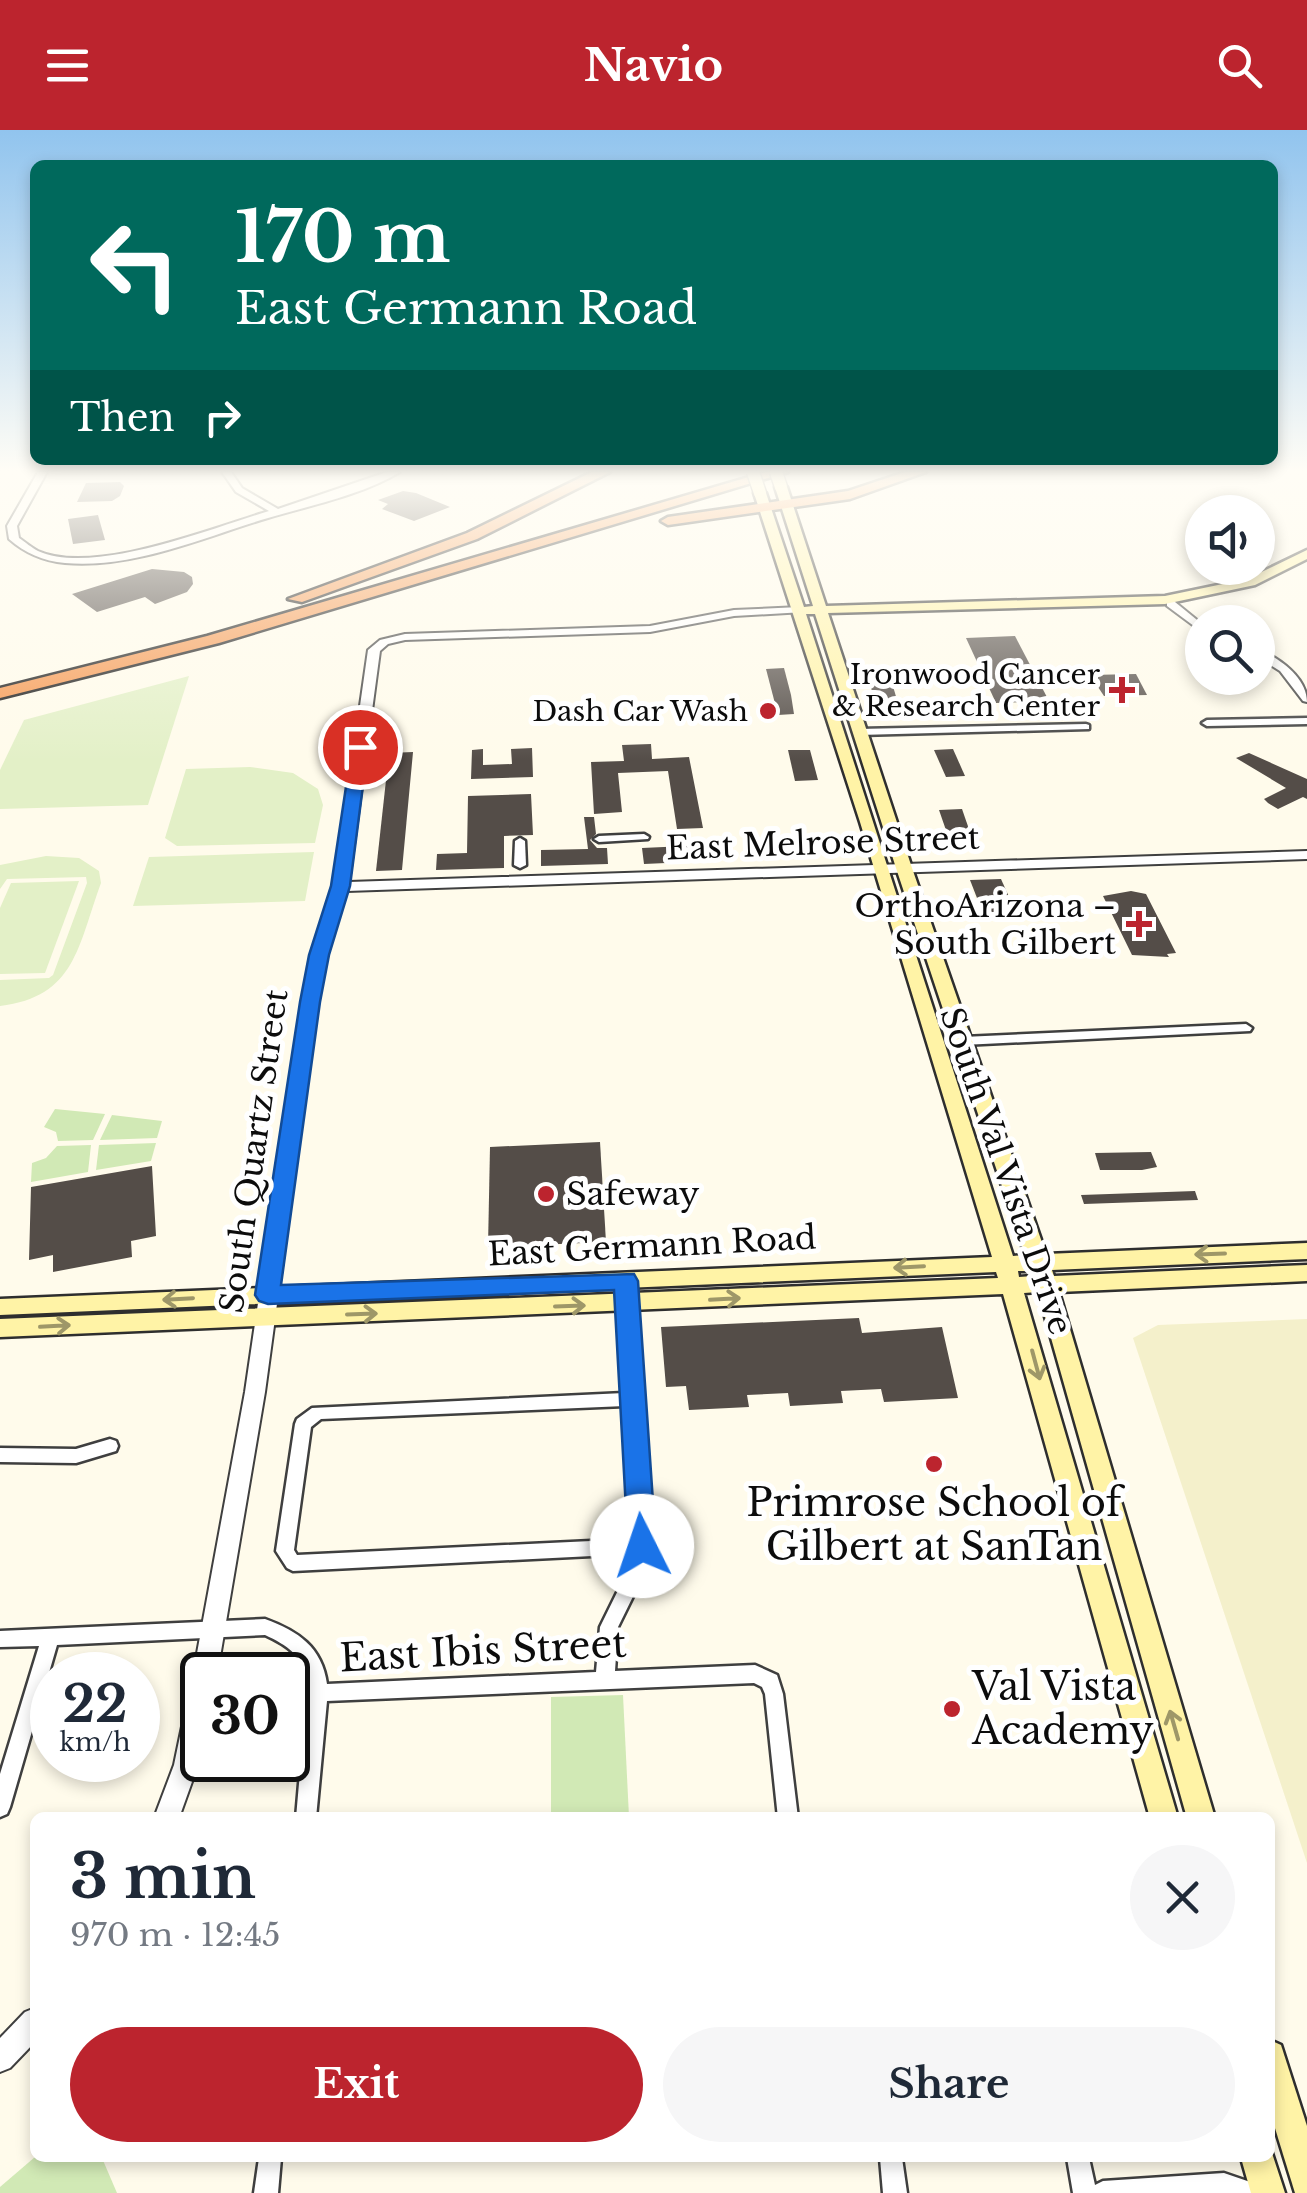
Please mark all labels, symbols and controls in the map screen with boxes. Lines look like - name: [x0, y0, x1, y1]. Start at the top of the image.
- text: Navio: [584, 37, 723, 93]
- icon: menu: [40, 38, 95, 93]
- icon: search: [1212, 38, 1267, 93]
- text: 170 m: [235, 194, 451, 281]
- icon: left: [70, 200, 200, 330]
- text: East Germann Road: [235, 280, 697, 336]
- icon: right: [195, 390, 250, 445]
- text: Then: [70, 394, 175, 441]
- map controls: [1185, 495, 1275, 695]
- button: sound: [1185, 495, 1275, 585]
- button: search: [1185, 605, 1275, 695]
- place label: Ironwood Cancer & Research Center: [832, 657, 1101, 724]
- marker: Ironwood Cancer & Research Center: [1109, 677, 1135, 703]
- place label: Dash Car Wash: [532, 694, 748, 729]
- marker: Dash Car Wash: [757, 700, 779, 722]
- pin: [318, 705, 403, 790]
- icon: arrive: [333, 720, 388, 775]
- street label: East Melrose Street: [666, 818, 980, 868]
- place label: OrthoArizona – South Gilbert: [855, 886, 1116, 963]
- marker: OrthoArizona – South Gilbert: [1126, 911, 1152, 937]
- street label: South Quartz Street: [211, 987, 297, 1315]
- street label: South Val Vista Drive: [931, 1002, 1081, 1340]
- place label: Safeway: [566, 1174, 700, 1214]
- marker: Safeway: [535, 1183, 557, 1205]
- street label: East Germann Road: [487, 1217, 817, 1275]
- one-way arrow: [1194, 1245, 1226, 1264]
- one-way arrow: [894, 1258, 926, 1277]
- one-way arrow: [708, 1289, 740, 1308]
- one-way arrow: [163, 1290, 195, 1309]
- one-way arrow: [554, 1296, 586, 1315]
- one-way arrow: [346, 1304, 378, 1323]
- one-way arrow: [39, 1316, 71, 1335]
- one-way arrow: [1028, 1349, 1046, 1380]
- marker: Primrose School of Gilbert at SanTan: [923, 1453, 945, 1475]
- place label: Primrose School of Gilbert at SanTan: [747, 1479, 1126, 1570]
- position arrow: [590, 1494, 694, 1598]
- street label: East Ibis Street: [338, 1619, 628, 1681]
- speed limit sign: 30: [180, 1652, 310, 1782]
- place label: Val Vista Academy: [971, 1663, 1154, 1754]
- text: 22: [62, 1673, 128, 1736]
- marker: Val Vista Academy: [941, 1698, 963, 1720]
- one-way arrow: [1164, 1710, 1182, 1742]
- text: km/h: [60, 1727, 130, 1758]
- text: 3 min: [70, 1840, 256, 1914]
- button: close: [1130, 1845, 1235, 1950]
- text: 970 m · 12:45: [70, 1915, 281, 1955]
- button: Exit: [70, 2027, 643, 2142]
- button: Share: [663, 2027, 1235, 2142]

